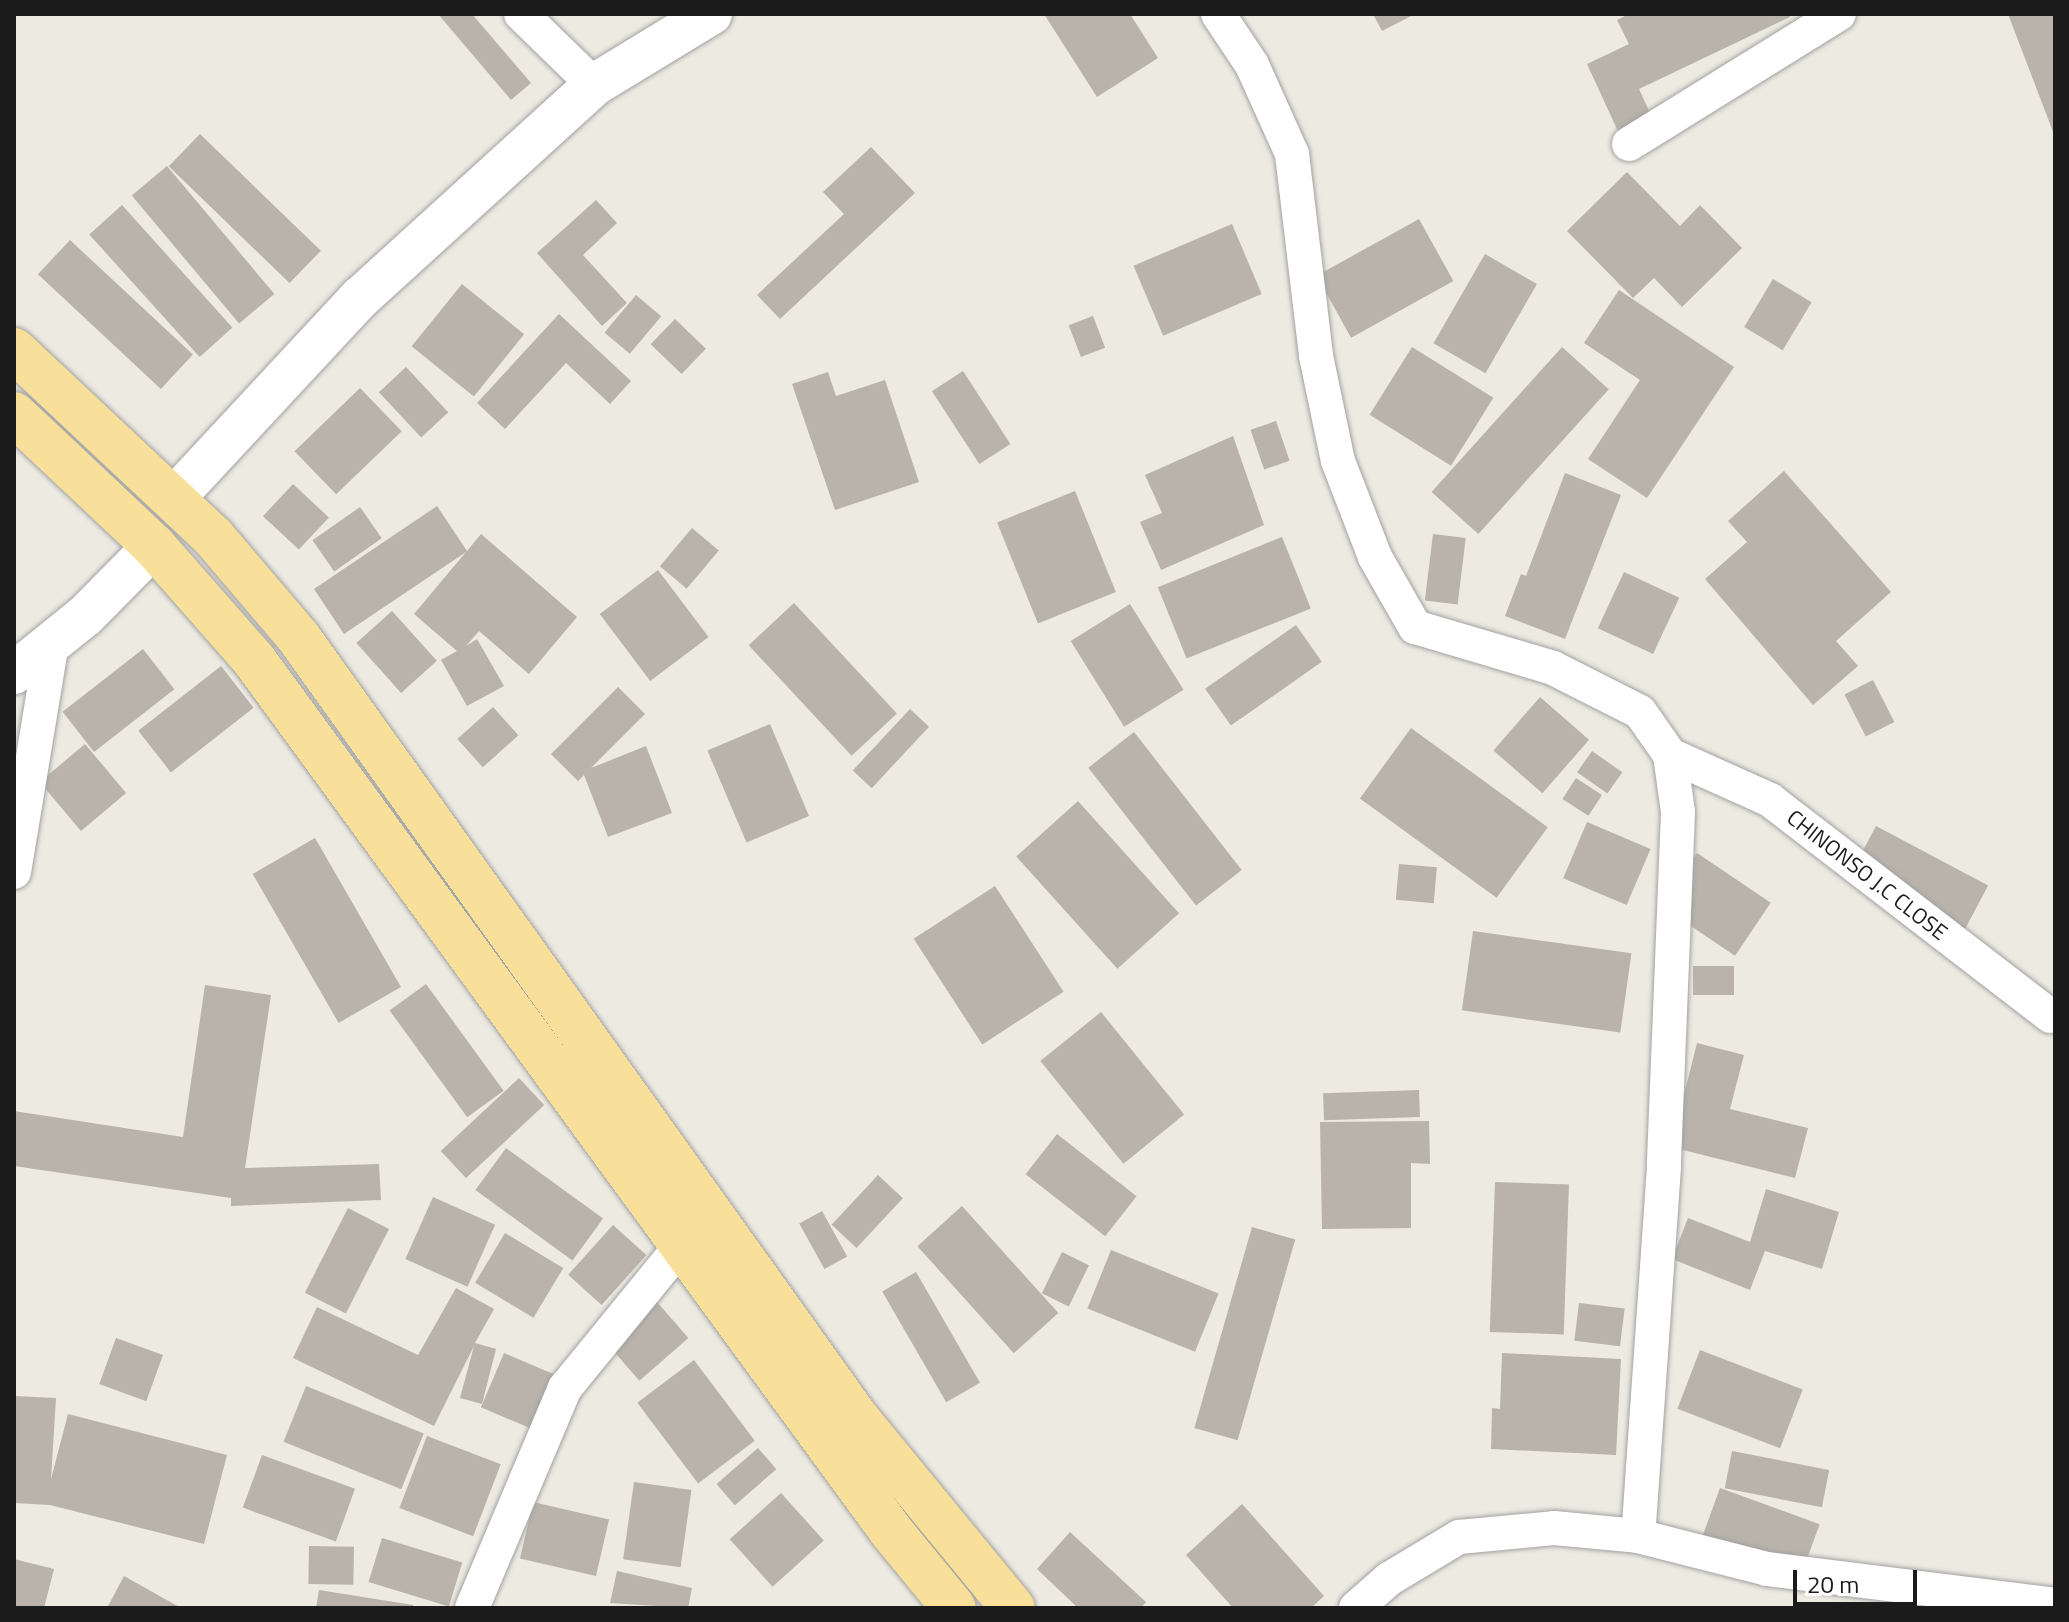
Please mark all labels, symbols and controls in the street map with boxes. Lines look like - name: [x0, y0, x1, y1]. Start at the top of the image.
- street label: CHINONSO J.C CLOSE: [1782, 804, 1952, 946]
- scale bar: [1797, 1554, 1921, 1604]
- text: 20 m: [1807, 1566, 1859, 1602]

